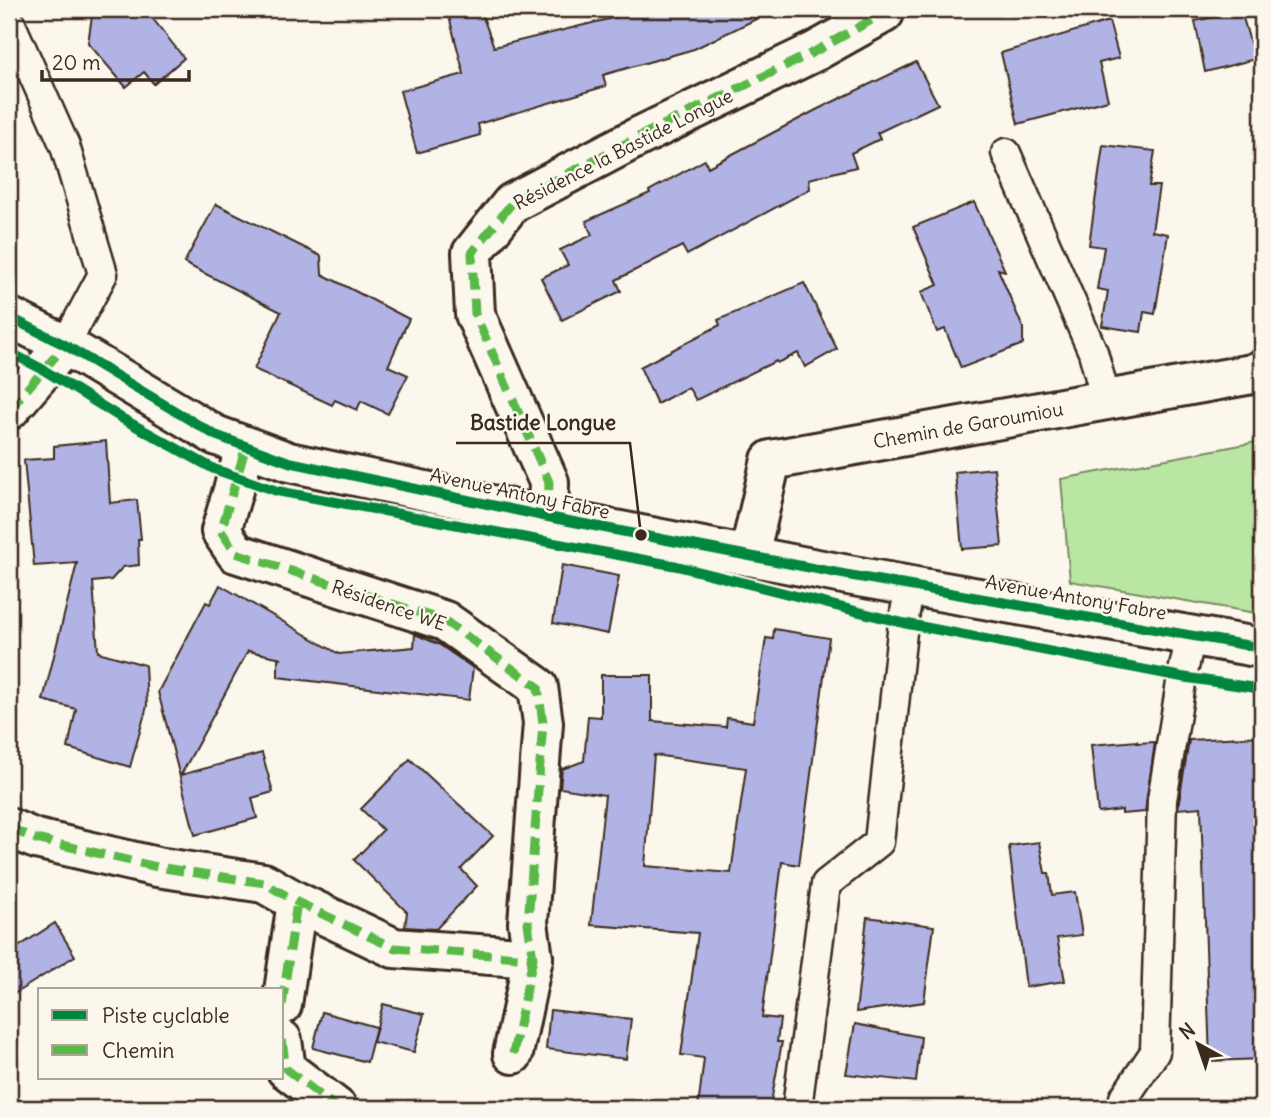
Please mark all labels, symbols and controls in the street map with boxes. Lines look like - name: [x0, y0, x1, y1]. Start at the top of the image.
- scale bar: [42, 38, 189, 82]
- text: 20 m: [52, 49, 101, 76]
- street label: Résidence la Bastide Longue: [509, 83, 737, 215]
- street label: Chemin de Garoumiou: [871, 396, 1065, 454]
- callout: Bastide Longue: [456, 401, 630, 443]
- text: Bastide Longue: [470, 409, 616, 436]
- street label: Avenue Antony Fabre: [428, 462, 612, 524]
- street label: Avenue Antony Fabre: [984, 569, 1168, 625]
- street label: Résidence WE: [329, 574, 449, 636]
- legend: [38, 988, 284, 1078]
- text: Piste cyclable: [102, 1002, 230, 1029]
- north arrow: [1162, 1009, 1232, 1078]
- text: N: [1174, 1018, 1200, 1044]
- text: Chemin: [102, 1037, 175, 1064]

